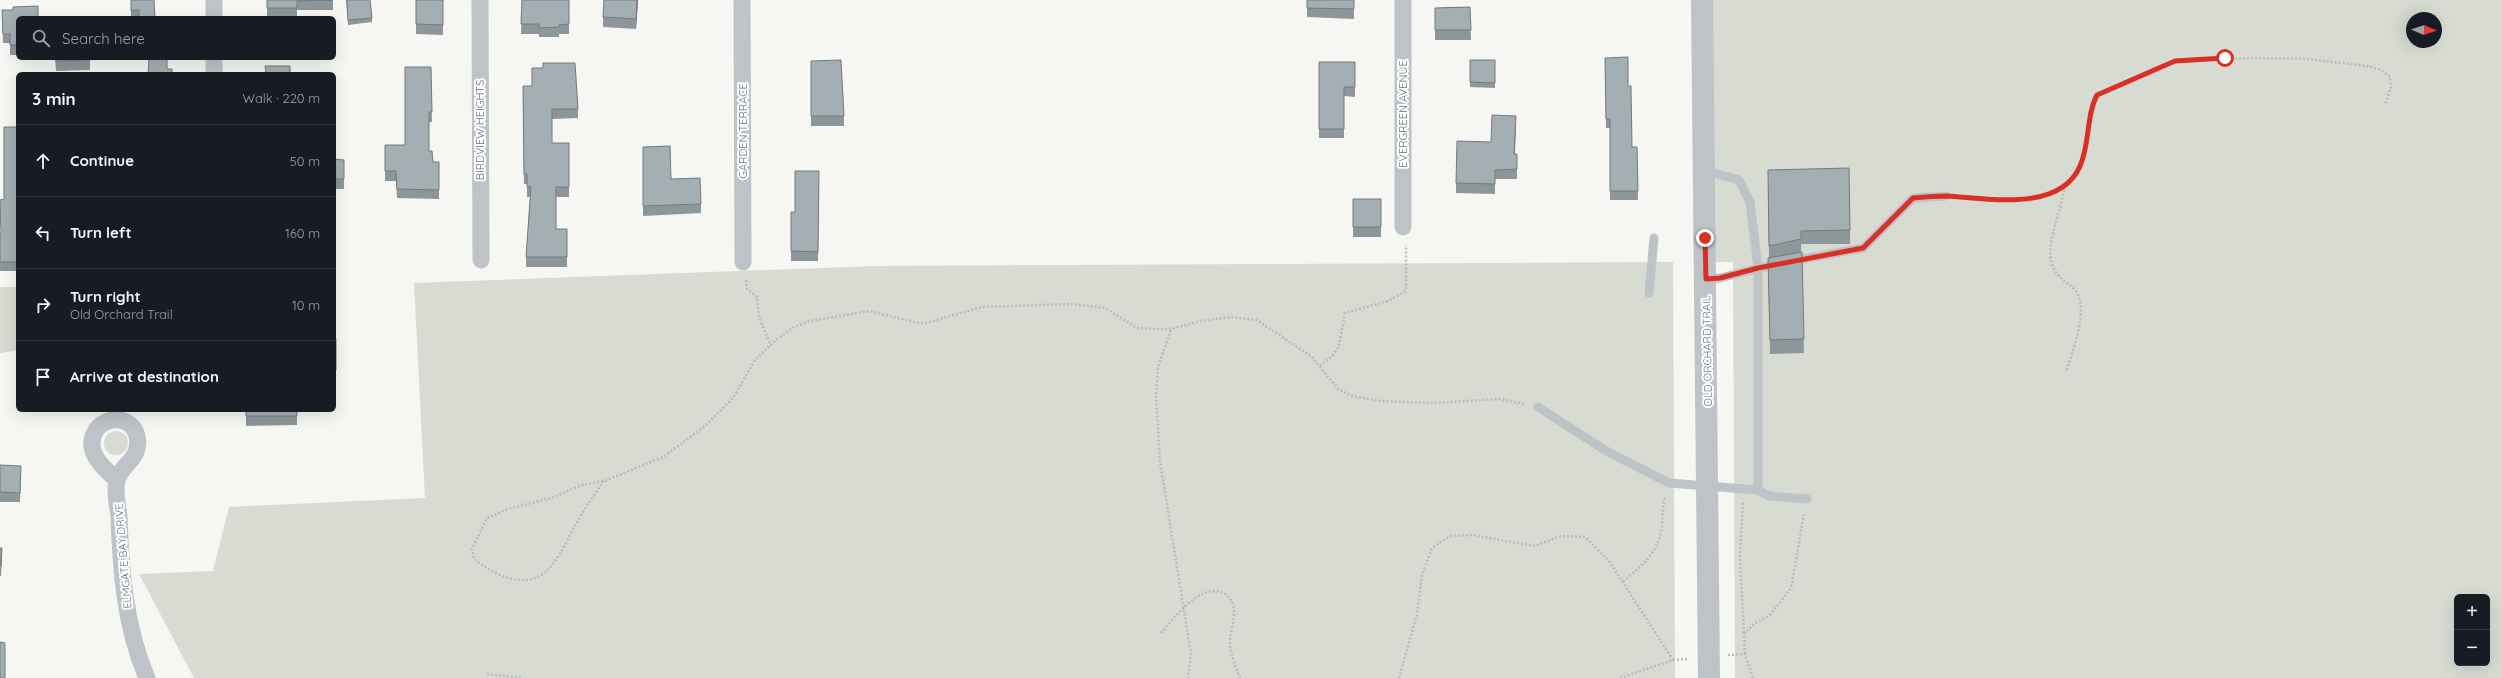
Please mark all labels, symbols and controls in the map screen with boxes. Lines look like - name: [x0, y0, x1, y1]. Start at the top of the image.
- north arrow: [2406, 12, 2442, 48]
- search box: [16, 16, 336, 60]
- icon: search: [30, 27, 52, 49]
- text: Search here: [62, 29, 145, 48]
- route start: [2216, 49, 2234, 67]
- street label: EVERGREEN AVENUE: [1396, 60, 1410, 168]
- street label: BIRDVIEW HEIGHTS: [473, 80, 487, 180]
- street label: GARDEN TERRACE: [736, 83, 750, 179]
- text: 3 min: [32, 88, 76, 109]
- text: Walk · 220 m: [243, 90, 320, 106]
- icon: ahead: [32, 150, 54, 172]
- text: Continue: [70, 151, 134, 170]
- text: 50 m: [290, 153, 320, 169]
- icon: left: [32, 222, 54, 244]
- text: Turn left: [70, 223, 132, 242]
- text: 160 m: [285, 225, 320, 241]
- route end: [1696, 229, 1714, 247]
- text: Turn right: [70, 287, 141, 306]
- icon: right: [32, 294, 54, 316]
- street label: OLD ORCHARD TRAIL: [1699, 295, 1715, 407]
- text: 10 m: [292, 297, 320, 313]
- text: Old Orchard Trail: [70, 306, 173, 322]
- icon: arrive: [32, 366, 54, 388]
- text: Arrive at destination: [70, 367, 219, 386]
- street label: ELMGATE BAY DRIVE: [111, 503, 135, 609]
- map controls: [2454, 594, 2490, 666]
- button: +: [2454, 594, 2490, 630]
- button: −: [2454, 630, 2490, 666]

